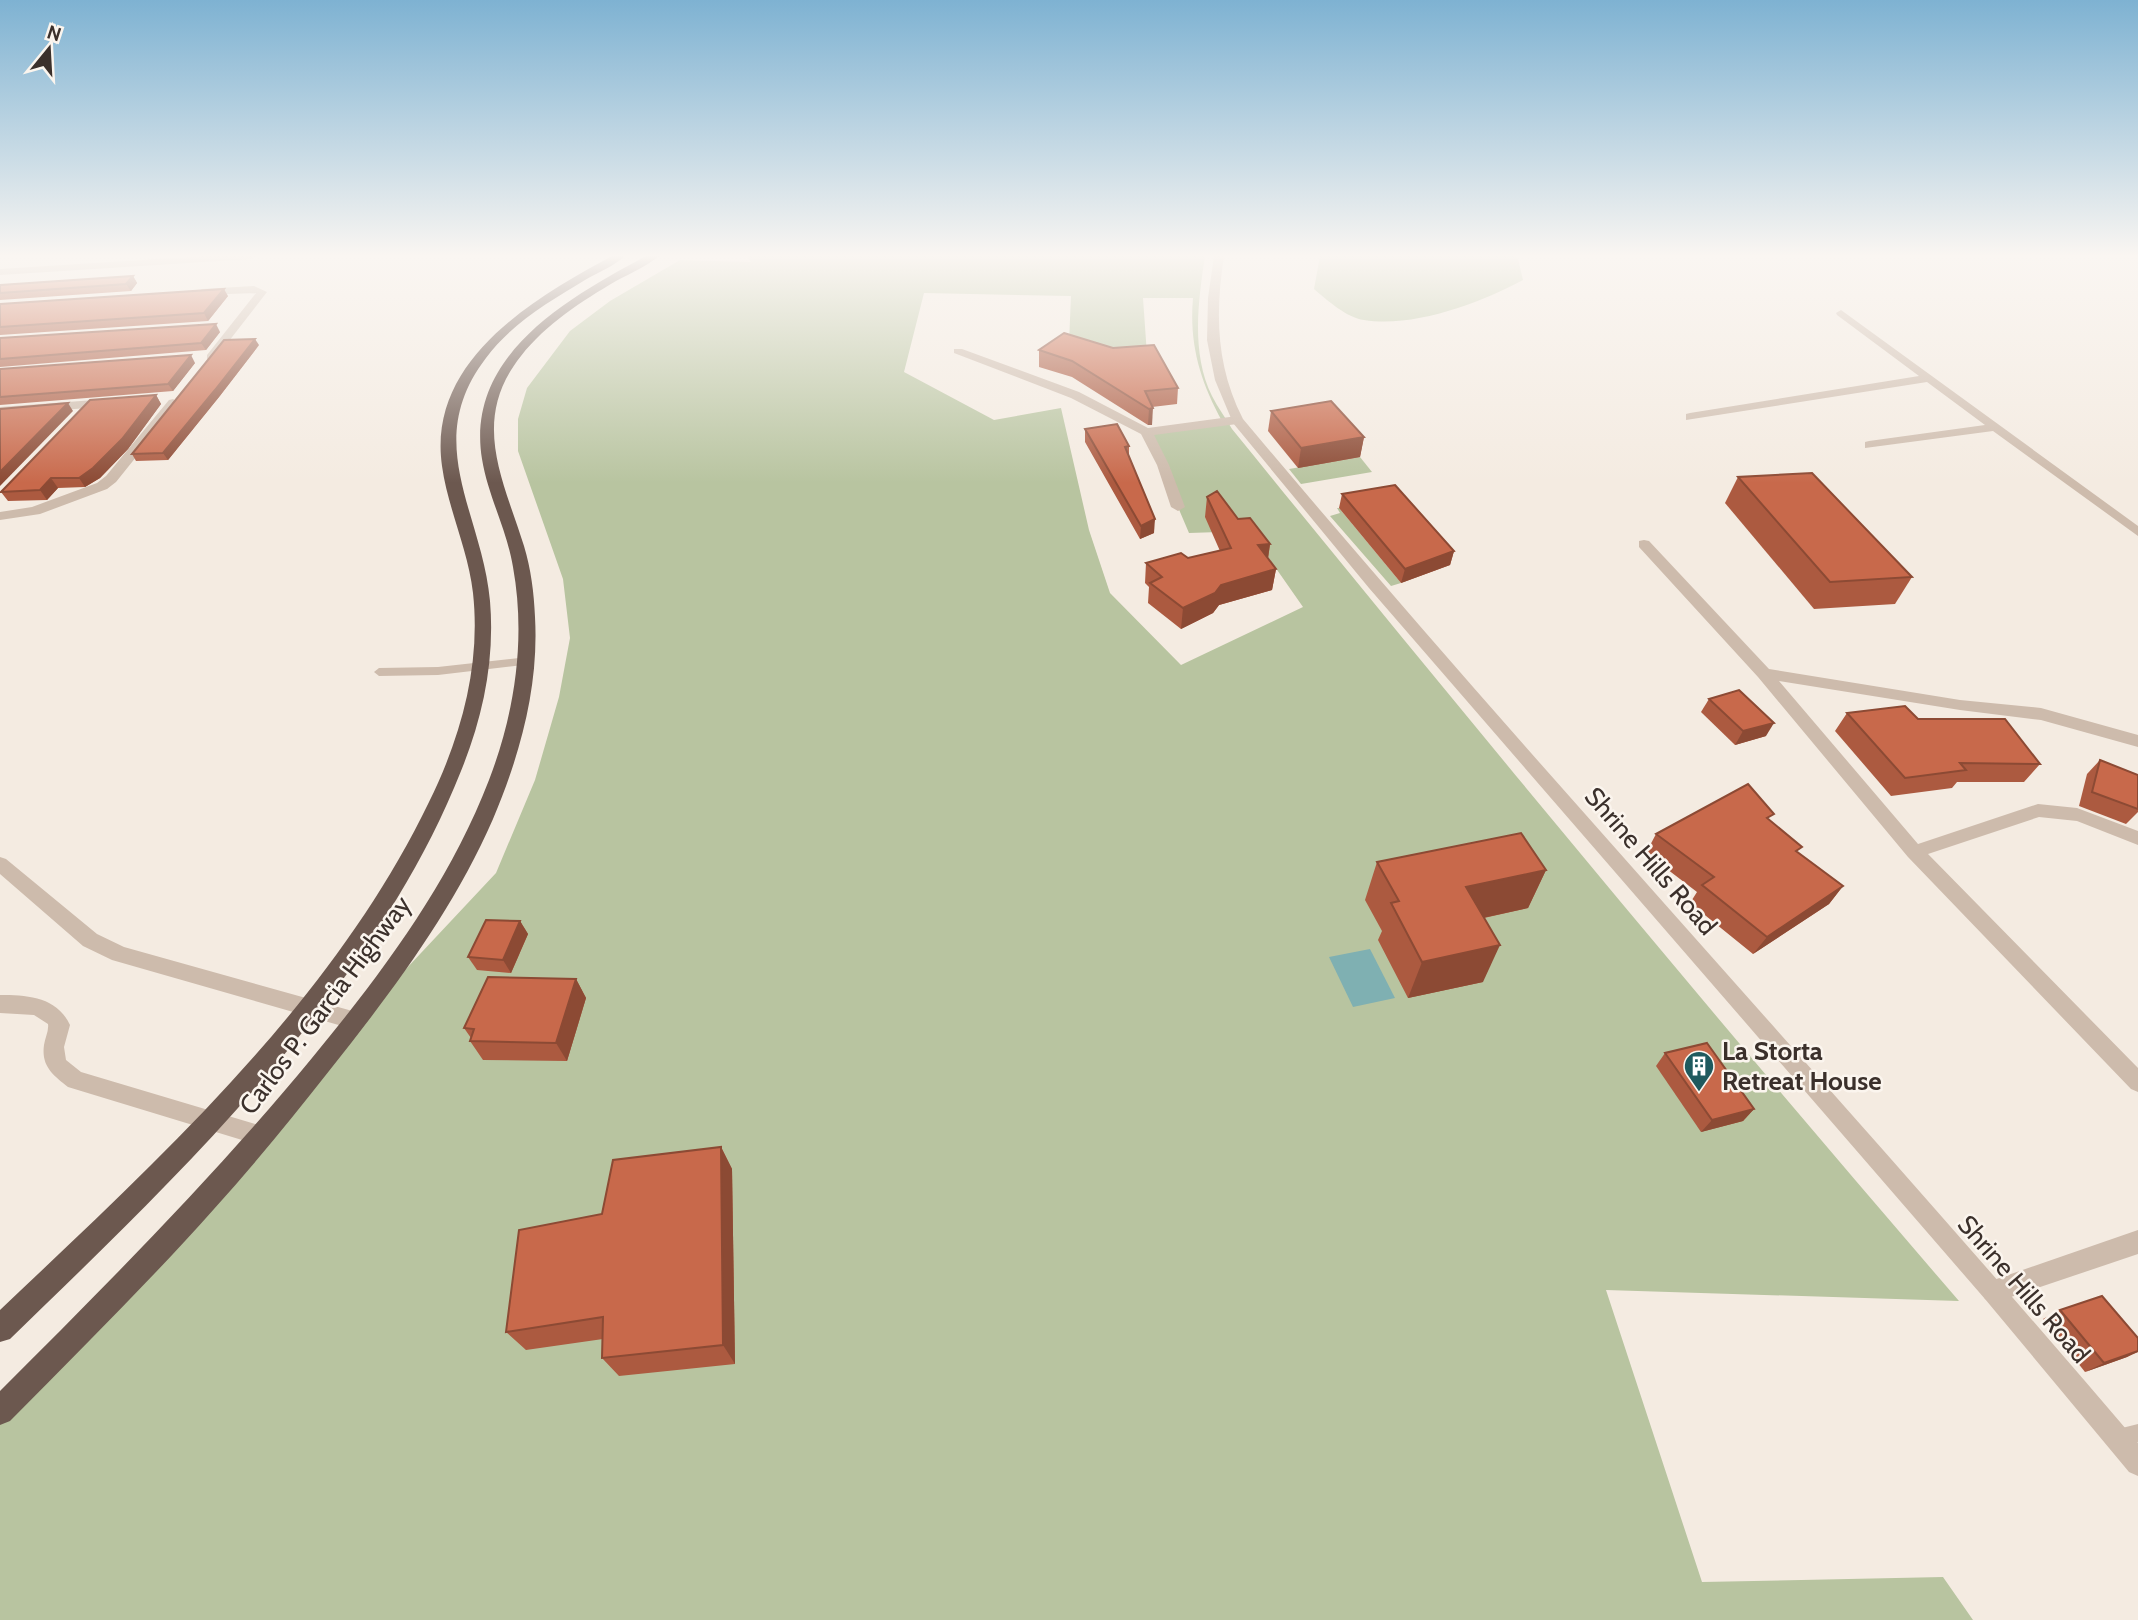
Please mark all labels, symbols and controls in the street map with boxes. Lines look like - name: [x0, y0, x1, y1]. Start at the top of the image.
- north arrow: [14, 14, 84, 84]
- text: N: [44, 20, 64, 46]
- street label: Shrine Hills Road: [1578, 781, 1724, 941]
- street label: Carlos P. Garcia Highway: [232, 889, 418, 1121]
- place label: La Storta Retreat House: [1722, 1035, 1882, 1097]
- building icon: La Storta Retreat House: [1682, 1049, 1716, 1093]
- street label: Shrine Hills Road: [1951, 1209, 2097, 1369]

